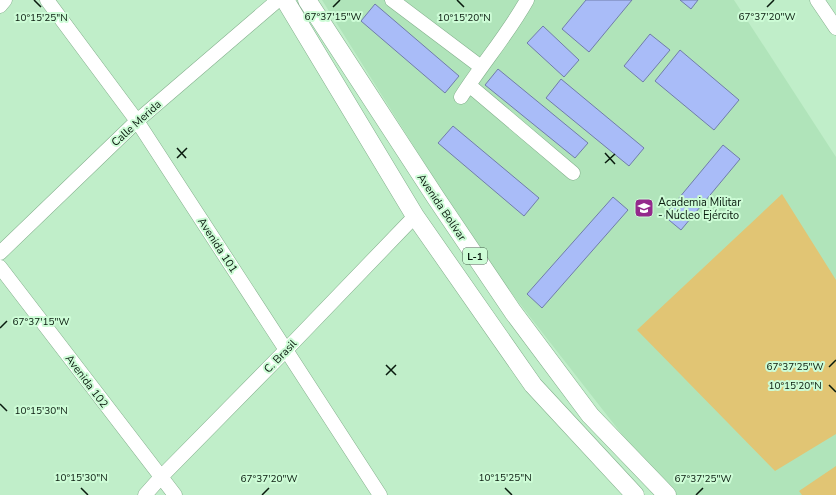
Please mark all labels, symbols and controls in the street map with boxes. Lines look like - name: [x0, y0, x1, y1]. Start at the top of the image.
- text: 67°37'15"W: [305, 10, 361, 24]
- text: 67°37'20"W: [739, 10, 795, 24]
- text: 10°15'25"N: [14, 11, 68, 25]
- text: 10°15'20"N: [437, 11, 491, 25]
- street label: Calle Merida: [108, 97, 165, 150]
- street label: Avenida Bolívar: [414, 171, 470, 244]
- place label: Academia Militar - Núcleo Ejército: [658, 195, 741, 223]
- school or university icon: Academia Militar - Núcleo Ejército: [633, 197, 655, 219]
- street label: Avenida 101: [194, 215, 241, 276]
- road number: L-1: [463, 248, 487, 264]
- text: 67°37'15"W: [13, 315, 69, 329]
- street label: C. Brasil: [261, 336, 301, 376]
- street label: Avenida 102: [62, 352, 112, 411]
- text: 67°37'25"W: [767, 360, 823, 374]
- text: 10°15'20"N: [768, 379, 822, 393]
- text: 10°15'30"N: [14, 404, 68, 418]
- text: 10°15'30"N: [54, 471, 108, 485]
- text: 10°15'25"N: [478, 471, 532, 485]
- text: 67°37'20"W: [241, 472, 297, 486]
- text: 67°37'25"W: [675, 472, 731, 486]

